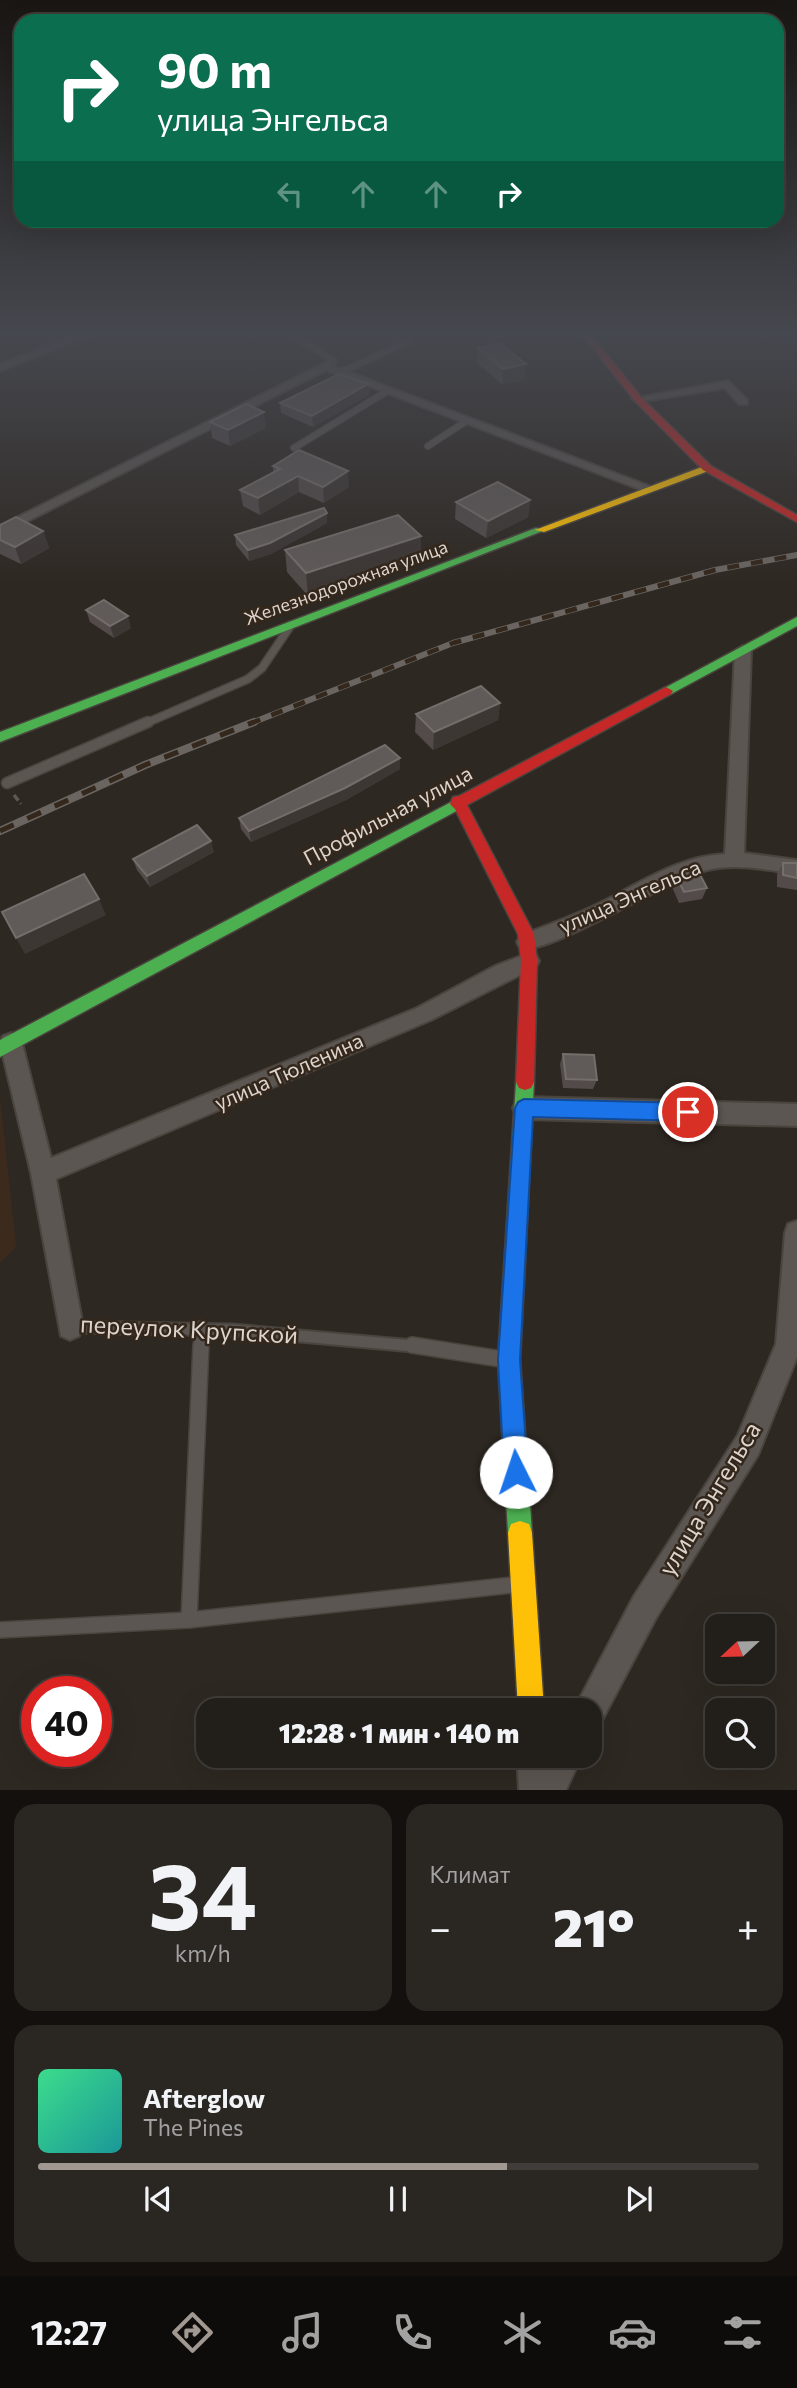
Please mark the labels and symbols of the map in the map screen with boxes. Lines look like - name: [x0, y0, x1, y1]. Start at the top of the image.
- street label: Железнодорожная улица: [241, 535, 450, 629]
- street label: Профильная улица: [299, 760, 476, 870]
- street label: улица Энгельса: [555, 853, 704, 938]
- street label: улица Тюленина: [210, 1027, 367, 1115]
- pin: [658, 1082, 718, 1142]
- street label: переулок Крупской: [79, 1308, 299, 1349]
- street label: улица Энгельса: [652, 1416, 766, 1580]
- position arrow: [479, 1435, 553, 1509]
- north arrow: [705, 1614, 775, 1684]
- speed limit sign: 40: [21, 1676, 112, 1767]

